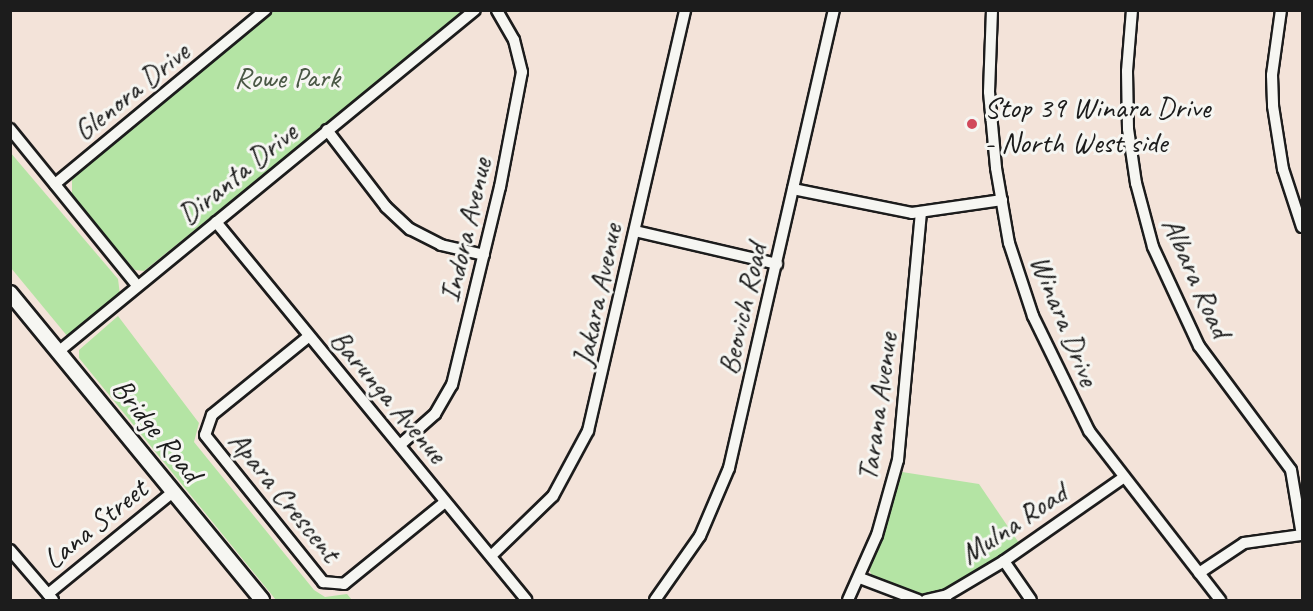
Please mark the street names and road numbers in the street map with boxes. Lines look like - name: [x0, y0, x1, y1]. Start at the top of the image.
- street label: Glenora Drive: [66, 34, 196, 148]
- street label: Diranta Drive: [170, 114, 304, 232]
- street label: Indora Avenue: [431, 155, 499, 305]
- street label: Albara Road: [1155, 212, 1239, 342]
- street label: Jakara Avenue: [564, 221, 630, 369]
- street label: Beovich Road: [709, 240, 775, 378]
- street label: Winara Drive: [1022, 249, 1108, 391]
- street label: Barunga Avenue: [323, 322, 455, 470]
- street label: Tarana Avenue: [849, 331, 905, 483]
- street label: Bridge Road: [105, 371, 209, 489]
- street label: Apara Crescent: [221, 423, 349, 569]
- street label: Lana Street: [35, 471, 155, 577]
- street label: Mulna Road: [953, 474, 1073, 572]

